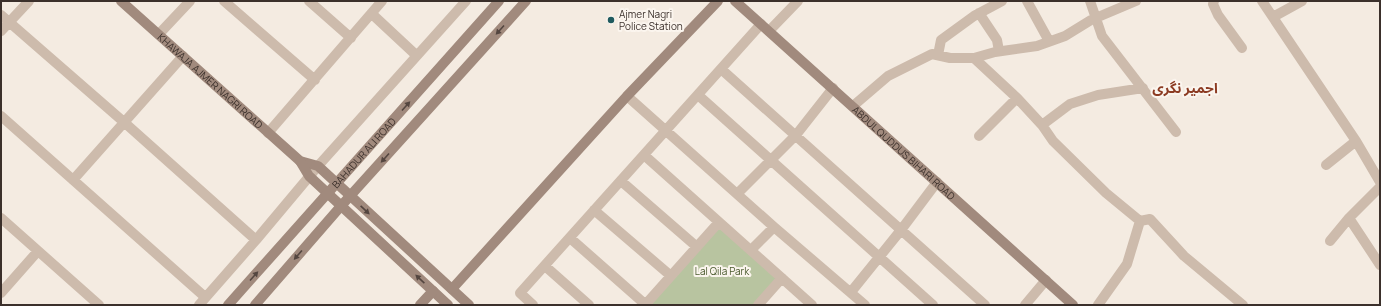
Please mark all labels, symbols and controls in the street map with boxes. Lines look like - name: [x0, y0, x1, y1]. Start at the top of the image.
- place label: Ajmer Nagri Police Station: [619, 7, 683, 33]
- marker: Ajmer Nagri Police Station: [606, 15, 616, 25]
- one-way arrow: [495, 25, 504, 35]
- street label: KHAWAJA AJMER NAGRI ROAD: [155, 30, 266, 132]
- district label: اجمیر نگری: [1152, 78, 1218, 97]
- one-way arrow: [401, 101, 410, 111]
- street label: ABDUL QUDDUS BIHARI ROAD: [849, 103, 959, 203]
- street label: BAHADUR ALI ROAD: [329, 114, 399, 191]
- one-way arrow: [380, 153, 389, 163]
- one-way arrow: [360, 205, 370, 214]
- one-way arrow: [294, 250, 303, 260]
- park label: Lal Qila Park: [695, 264, 750, 278]
- one-way arrow: [249, 271, 258, 281]
- one-way arrow: [414, 274, 425, 283]

